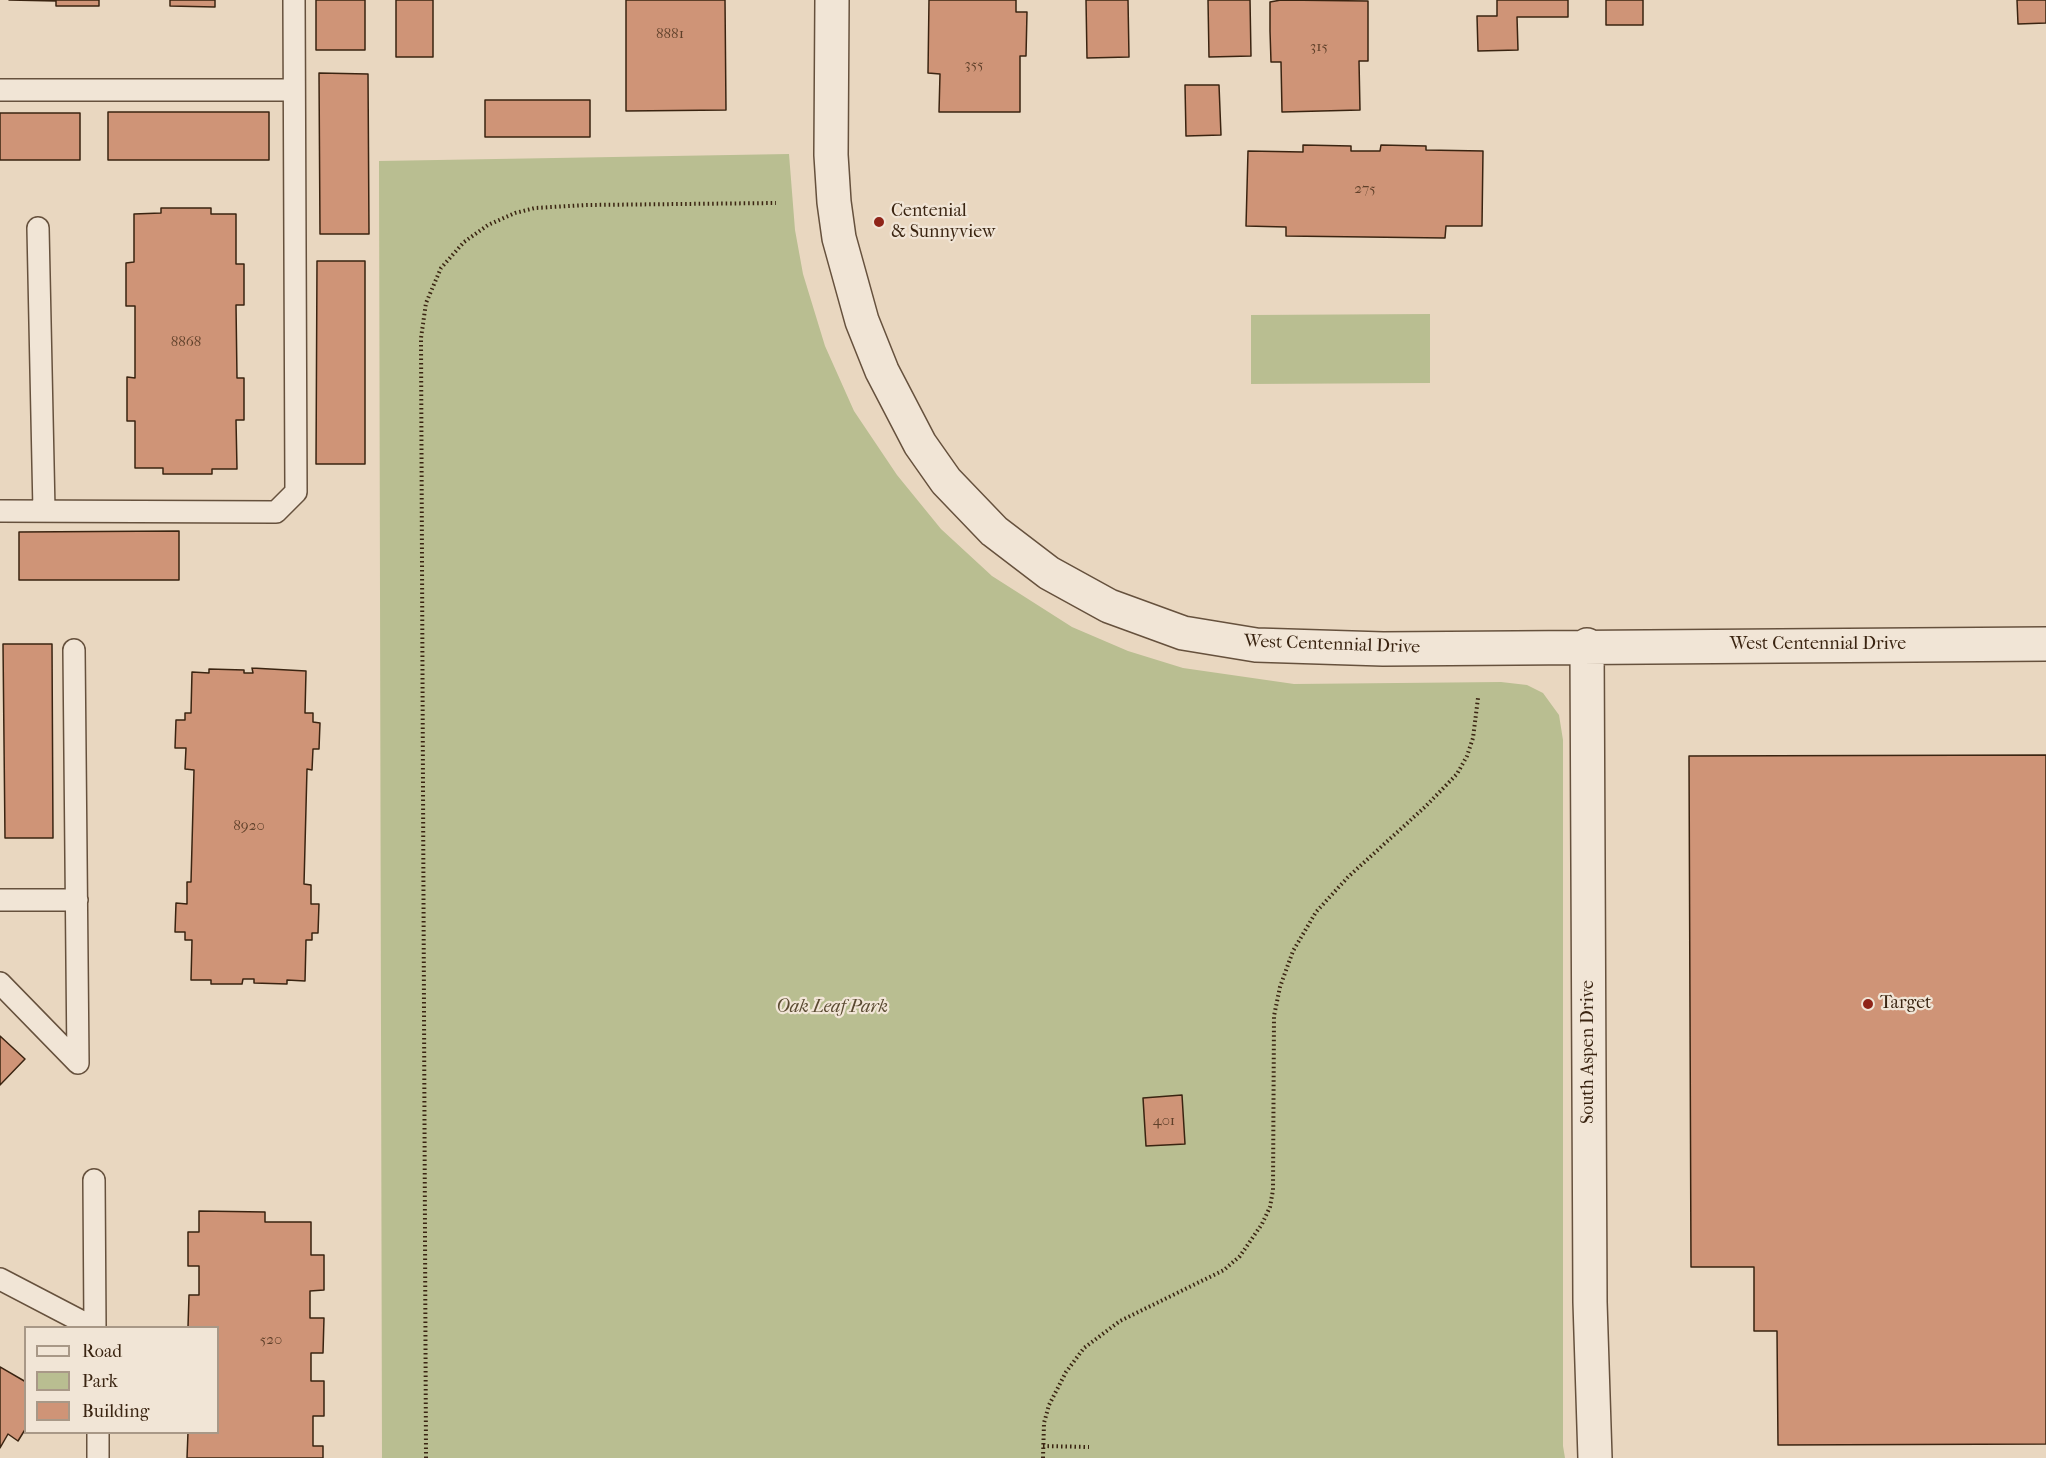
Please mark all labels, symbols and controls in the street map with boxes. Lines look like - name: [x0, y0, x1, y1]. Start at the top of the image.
- house number: 8881: [656, 25, 684, 43]
- house number: 315: [1310, 38, 1328, 56]
- house number: 355: [964, 56, 984, 74]
- house number: 275: [1354, 180, 1376, 198]
- place label: Centenial & Sunnyview: [891, 201, 995, 244]
- marker: Centenial & Sunnyview: [872, 215, 886, 229]
- house number: 8868: [171, 333, 201, 351]
- street label: West Centennial Drive: [1244, 631, 1420, 659]
- street label: West Centennial Drive: [1730, 634, 1906, 656]
- house number: 8920: [233, 817, 265, 835]
- street label: South Aspen Drive: [1578, 980, 1600, 1124]
- place label: Target: [1880, 993, 1931, 1015]
- park label: Oak Leaf Park: [776, 997, 888, 1019]
- marker: Target: [1861, 997, 1875, 1011]
- house number: 401: [1153, 1112, 1175, 1130]
- legend: [24, 1326, 219, 1434]
- house number: 520: [260, 1331, 282, 1349]
- text: Road: [82, 1341, 122, 1362]
- text: Park: [82, 1371, 118, 1392]
- text: Building: [82, 1401, 149, 1422]

